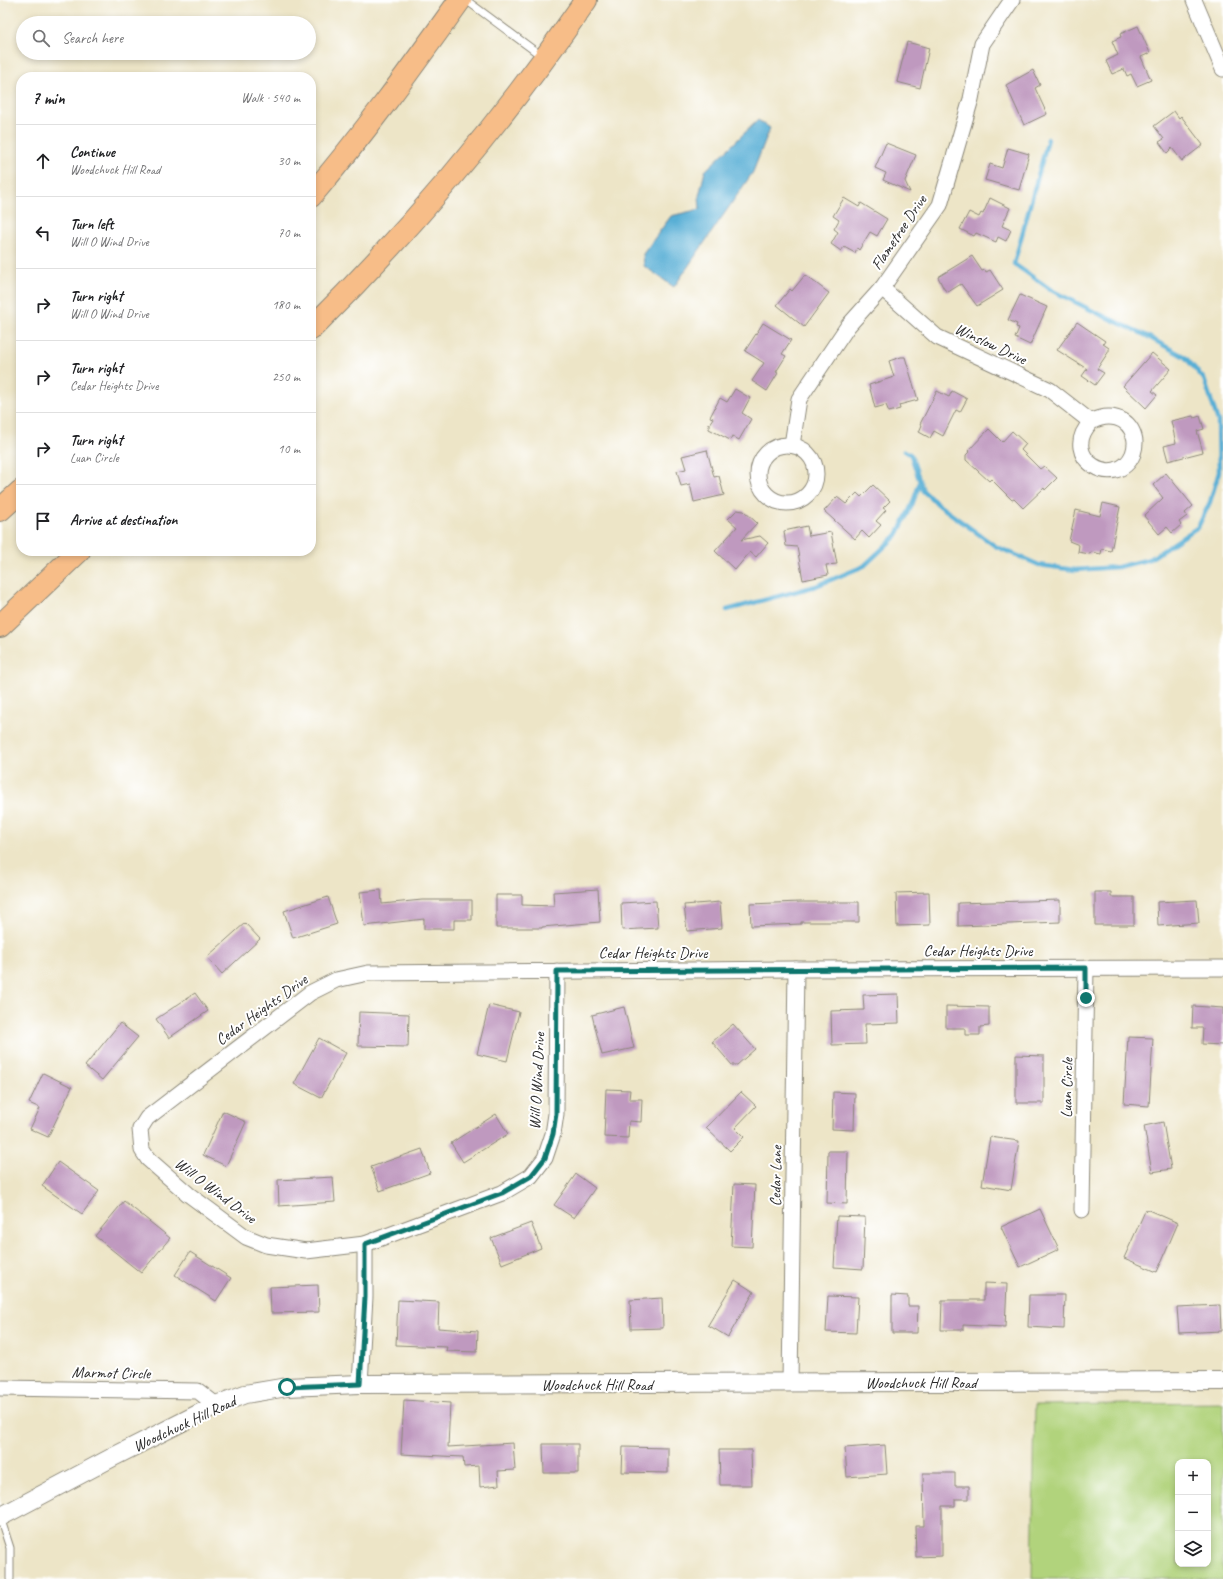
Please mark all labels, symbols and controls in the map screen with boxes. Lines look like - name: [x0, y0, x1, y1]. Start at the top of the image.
- search box: [16, 16, 316, 60]
- icon: search: [30, 27, 52, 49]
- text: Search here: [62, 29, 123, 48]
- text: 7 min: [32, 88, 65, 109]
- text: Walk · 540 m: [241, 90, 300, 106]
- text: Continue: [70, 143, 115, 162]
- icon: ahead: [32, 150, 54, 172]
- text: 30 m: [278, 153, 300, 169]
- text: Woodchuck Hill Road: [70, 162, 160, 178]
- street label: Flametree Drive: [866, 190, 932, 274]
- text: Turn left: [70, 215, 113, 234]
- icon: left: [32, 222, 54, 244]
- text: 70 m: [278, 225, 300, 241]
- text: Will O Wind Drive: [70, 234, 149, 250]
- text: Turn right: [70, 287, 123, 306]
- icon: right: [32, 294, 54, 316]
- text: 180 m: [272, 297, 300, 313]
- text: Will O Wind Drive: [70, 306, 149, 322]
- street label: Winslow Drive: [952, 319, 1031, 370]
- text: Turn right: [70, 359, 123, 378]
- icon: right: [32, 366, 54, 388]
- text: 250 m: [272, 369, 300, 385]
- text: Cedar Heights Drive: [70, 378, 158, 394]
- text: Turn right: [70, 431, 123, 450]
- icon: right: [32, 438, 54, 460]
- text: 10 m: [278, 441, 300, 457]
- text: Luan Circle: [70, 450, 119, 466]
- icon: arrive: [32, 510, 54, 532]
- text: Arrive at destination: [70, 511, 177, 530]
- street label: Cedar Heights Drive: [924, 941, 1034, 961]
- street label: Cedar Heights Drive: [599, 943, 709, 963]
- street label: Cedar Heights Drive: [212, 969, 313, 1050]
- route end: [1077, 989, 1095, 1007]
- street label: Will O Wind Drive: [524, 1030, 550, 1130]
- street label: Luan Circle: [1056, 1056, 1078, 1118]
- street label: Cedar Lane: [765, 1144, 787, 1207]
- street label: Will O Wind Drive: [171, 1154, 262, 1229]
- street label: Marmot Circle: [71, 1362, 152, 1384]
- street label: Woodchuck Hill Road: [865, 1373, 979, 1393]
- street label: Woodchuck Hill Road: [541, 1375, 655, 1395]
- route start: [278, 1378, 296, 1396]
- street label: Woodchuck Hill Road: [130, 1390, 241, 1456]
- map controls: [1175, 1459, 1211, 1567]
- button: +: [1175, 1459, 1211, 1495]
- button: −: [1175, 1495, 1211, 1531]
- button: layers: [1175, 1531, 1211, 1567]

